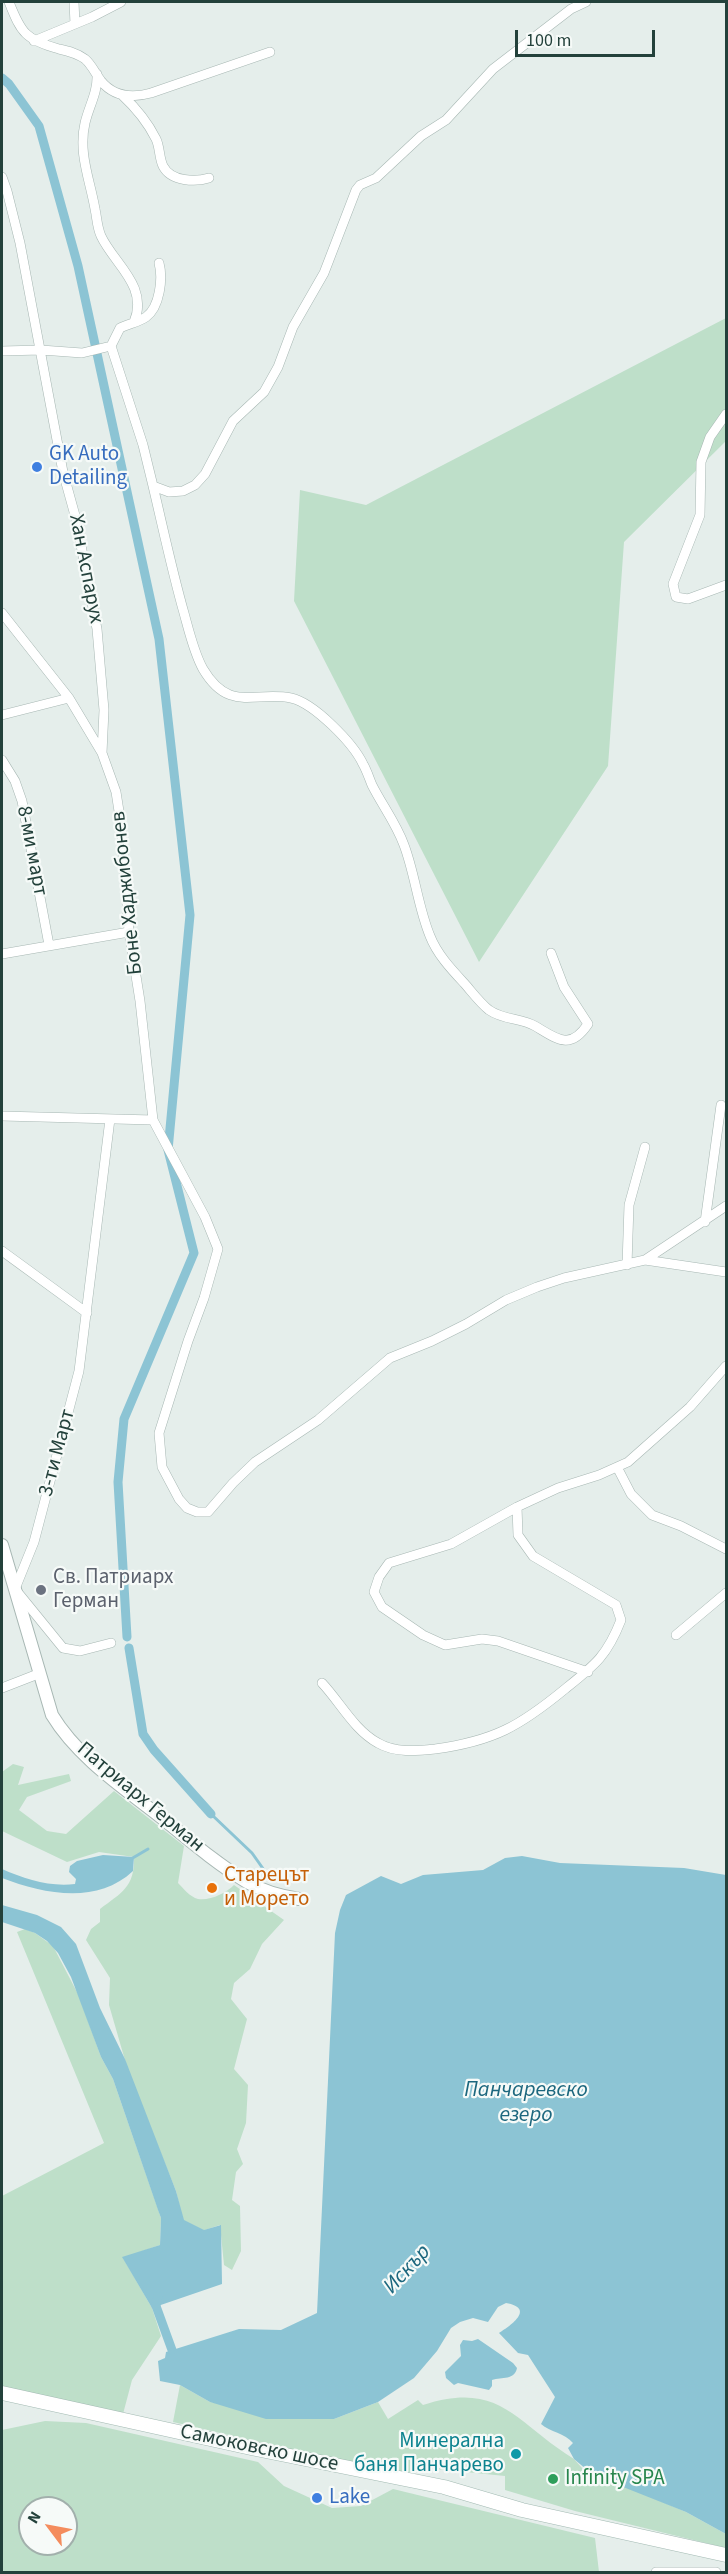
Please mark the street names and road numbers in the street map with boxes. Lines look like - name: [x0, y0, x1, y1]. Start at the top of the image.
- street label: Хан Аспарух: [62, 512, 108, 626]
- street label: 8-ми март: [10, 804, 52, 898]
- street label: Боне Хаджибонев: [107, 810, 149, 976]
- street label: 3-ти Март: [34, 1407, 82, 1499]
- street label: Патриарх Герман: [71, 1737, 209, 1859]
- street label: Самоковско шосе: [178, 2420, 340, 2478]

